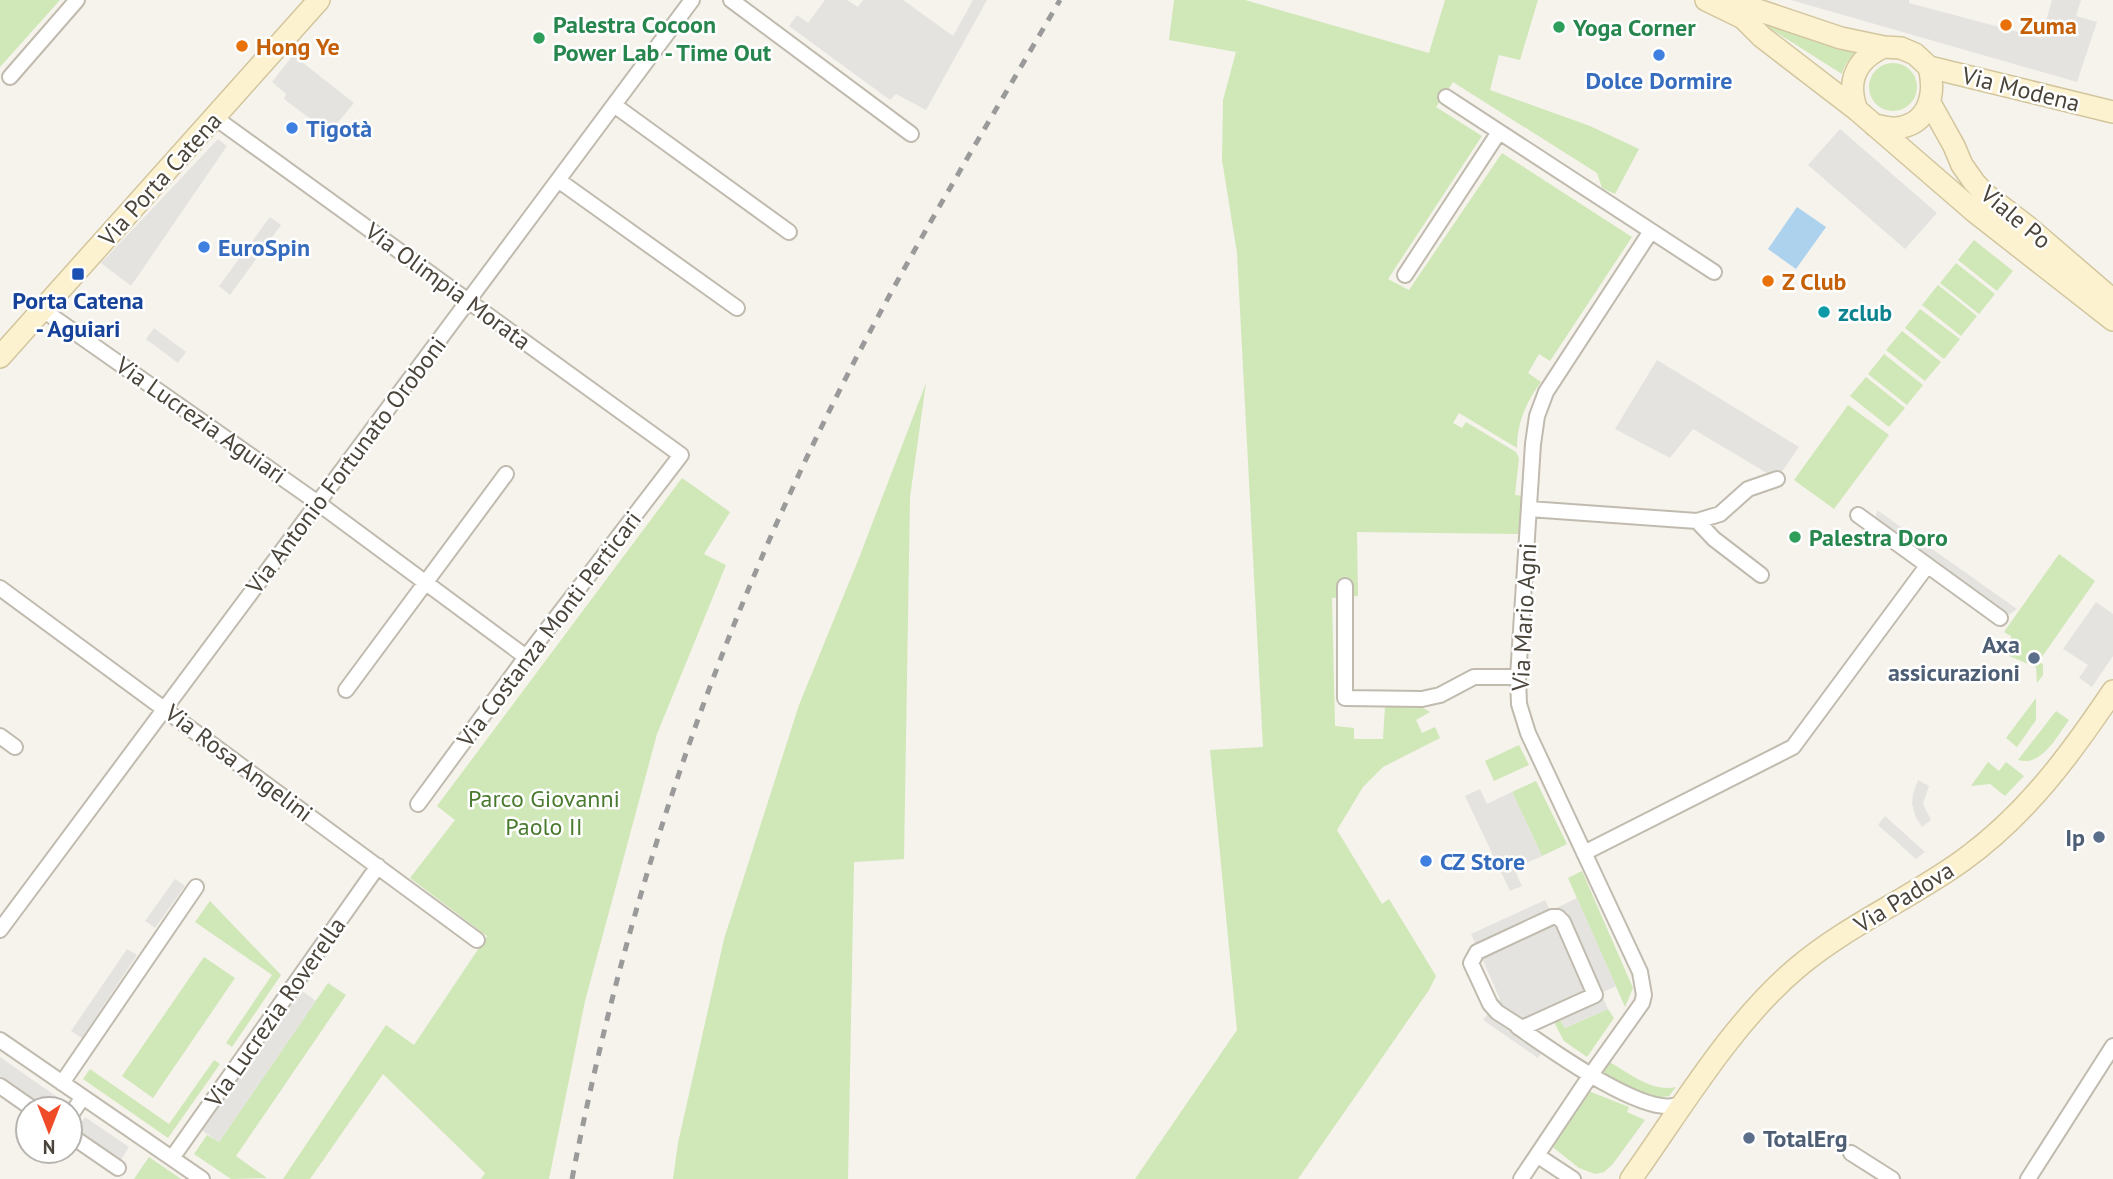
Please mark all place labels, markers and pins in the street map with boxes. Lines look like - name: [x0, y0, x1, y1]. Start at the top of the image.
- place label: Palestra Cocoon Power Lab - Time Out: [553, 9, 772, 68]
- place label: Zuma: [2020, 10, 2077, 41]
- place label: Yoga Corner: [1572, 12, 1696, 43]
- marker: Zuma: [1998, 17, 2014, 33]
- marker: Yoga Corner: [1551, 19, 1567, 35]
- marker: Palestra Cocoon Power Lab - Time Out: [531, 30, 547, 46]
- place label: Hong Ye: [256, 31, 340, 62]
- marker: Hong Ye: [234, 38, 250, 54]
- marker: Dolce Dormire: [1651, 47, 1667, 63]
- place label: Dolce Dormire: [1586, 65, 1732, 96]
- place label: Tigotà: [306, 113, 372, 144]
- marker: Tigotà: [284, 120, 300, 136]
- place label: EuroSpin: [218, 232, 310, 263]
- marker: EuroSpin: [196, 239, 212, 255]
- marker: Porta Catena - Aguiari: [70, 266, 86, 282]
- place label: Z Club: [1782, 266, 1847, 297]
- marker: Z Club: [1760, 273, 1776, 289]
- place label: Porta Catena - Aguiari: [12, 285, 144, 344]
- place label: zclub: [1838, 297, 1892, 328]
- marker: zclub: [1816, 304, 1832, 320]
- place label: Palestra Doro: [1809, 522, 1948, 553]
- marker: Palestra Doro: [1787, 529, 1803, 545]
- place label: Axa assicurazioni: [1888, 629, 2020, 688]
- marker: Axa assicurazioni: [2026, 650, 2042, 666]
- place label: Ip: [2065, 822, 2085, 853]
- marker: Ip: [2091, 829, 2107, 845]
- place label: CZ Store: [1440, 846, 1525, 877]
- marker: CZ Store: [1418, 853, 1434, 869]
- place label: TotalErg: [1763, 1123, 1848, 1154]
- marker: TotalErg: [1741, 1130, 1757, 1146]

